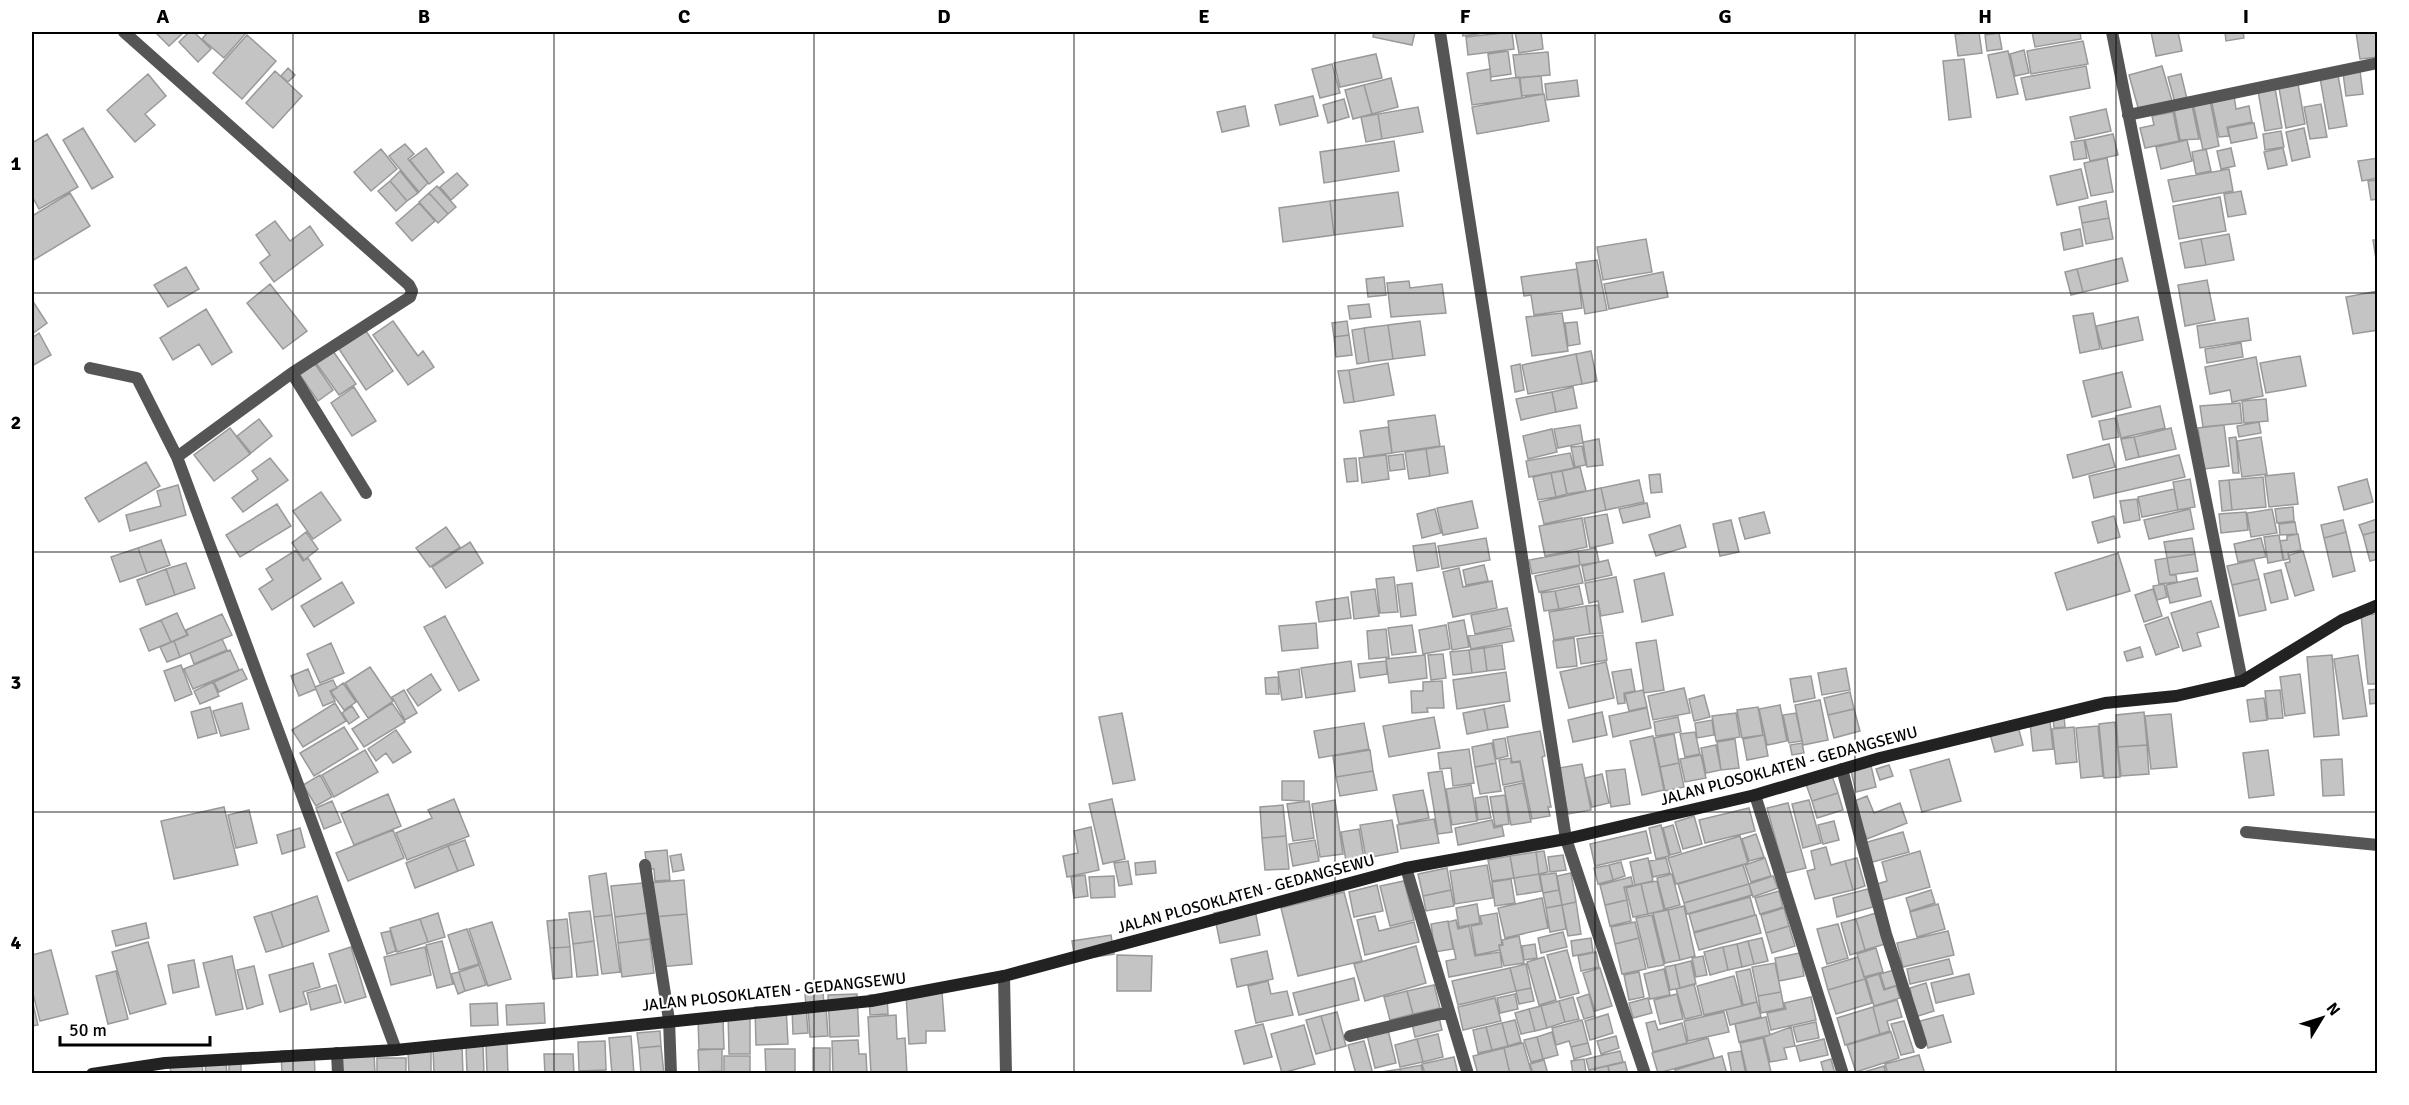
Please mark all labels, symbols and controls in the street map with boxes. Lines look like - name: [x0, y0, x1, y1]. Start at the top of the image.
- text: A: [157, 4, 170, 29]
- text: B: [418, 4, 430, 29]
- text: C: [678, 4, 690, 29]
- text: D: [937, 4, 951, 29]
- text: E: [1198, 4, 1210, 29]
- text: F: [1460, 4, 1471, 29]
- text: G: [1718, 4, 1732, 29]
- text: H: [1978, 4, 1992, 29]
- text: I: [2243, 4, 2249, 29]
- text: 1: [11, 151, 22, 176]
- text: 2: [11, 410, 21, 435]
- text: 3: [11, 670, 21, 695]
- street label: JALAN PLOSOKLATEN - GEDANGSEWU: [1658, 722, 1920, 810]
- street label: JALAN PLOSOKLATEN - GEDANGSEWU: [1115, 850, 1377, 938]
- text: 4: [11, 930, 22, 955]
- street label: JALAN PLOSOKLATEN - GEDANGSEWU: [641, 968, 907, 1016]
- north arrow: [2292, 988, 2352, 1048]
- text: N: [2322, 999, 2344, 1020]
- scale bar: [60, 1009, 210, 1047]
- text: 50 m: [69, 1019, 107, 1041]

